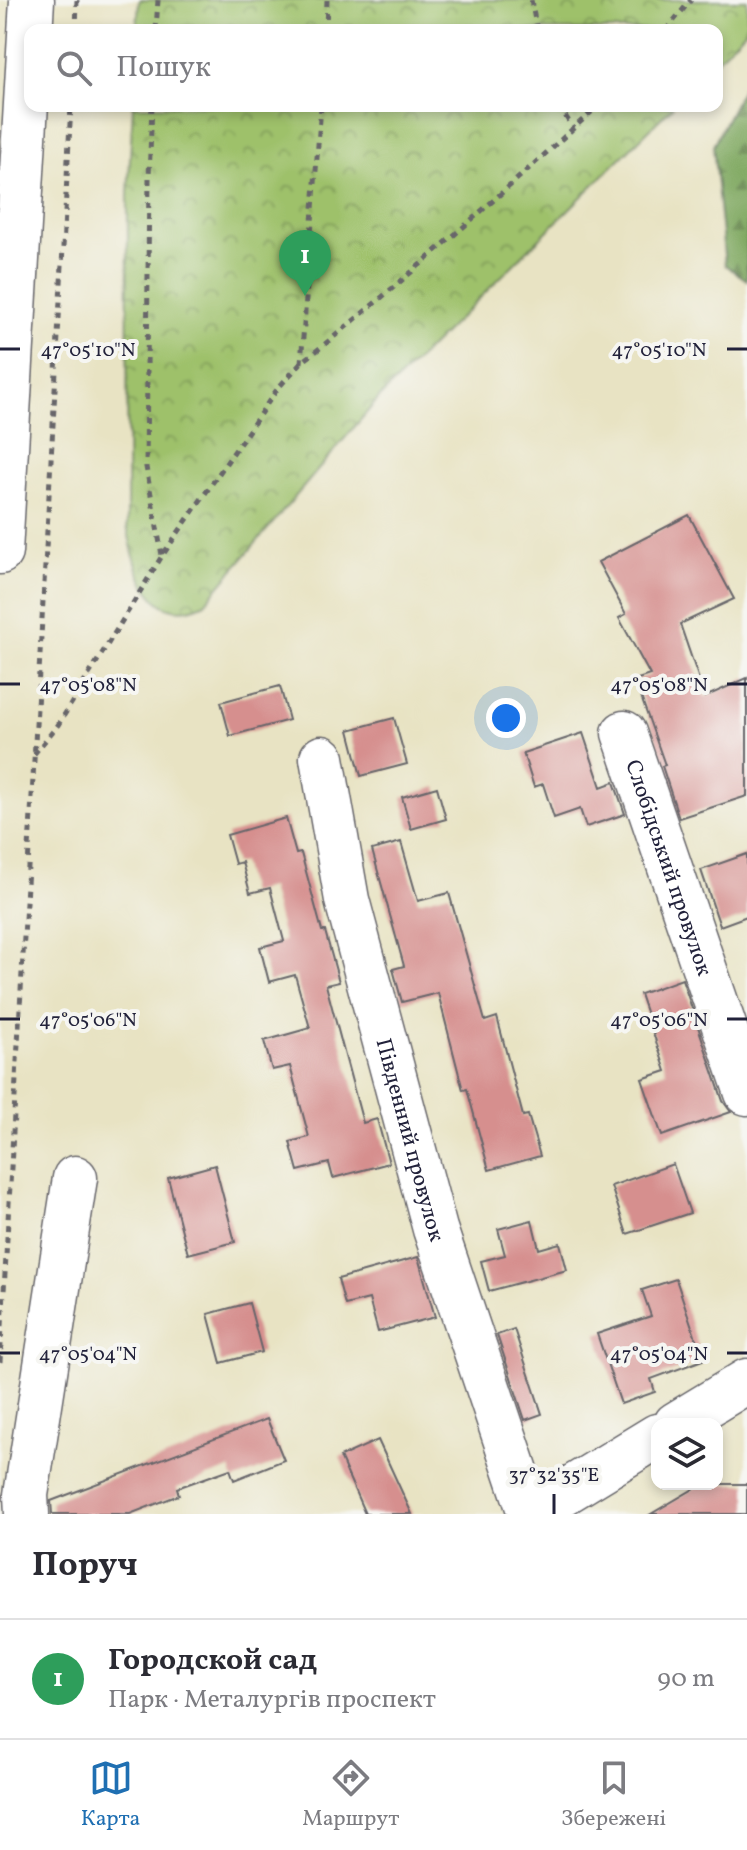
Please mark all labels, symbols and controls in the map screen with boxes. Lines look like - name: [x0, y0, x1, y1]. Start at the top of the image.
- search box: [24, 24, 723, 112]
- icon: search: [52, 46, 96, 90]
- text: Пошук: [116, 47, 211, 89]
- pin: 1: [279, 230, 331, 296]
- text: 47°05'10"N: [40, 337, 136, 365]
- text: 47°05'10"N: [611, 337, 707, 365]
- text: 47°05'08"N: [39, 672, 137, 700]
- text: 47°05'08"N: [610, 672, 708, 700]
- your location: [486, 698, 526, 738]
- street label: Слобідський провулок: [616, 756, 719, 981]
- text: 47°05'06"N: [39, 1007, 137, 1035]
- text: 47°05'06"N: [610, 1007, 708, 1035]
- street label: Південний провулок: [367, 1035, 451, 1246]
- text: 47°05'04"N: [39, 1341, 137, 1369]
- text: 47°05'04"N: [610, 1341, 708, 1369]
- map controls: [651, 1418, 723, 1490]
- button: layers: [651, 1418, 723, 1490]
- text: 37°32'35"E: [509, 1462, 599, 1490]
- text: Поруч: [32, 1543, 138, 1590]
- text: Городской сад: [108, 1640, 317, 1682]
- text: 1: [53, 1661, 63, 1697]
- text: 90 m: [657, 1661, 715, 1697]
- text: Парк · Металургів проспект: [108, 1682, 436, 1718]
- tab: Карта: [81, 1756, 141, 1835]
- tab: Маршрут: [302, 1756, 399, 1835]
- tab: Збережені: [561, 1756, 666, 1835]

